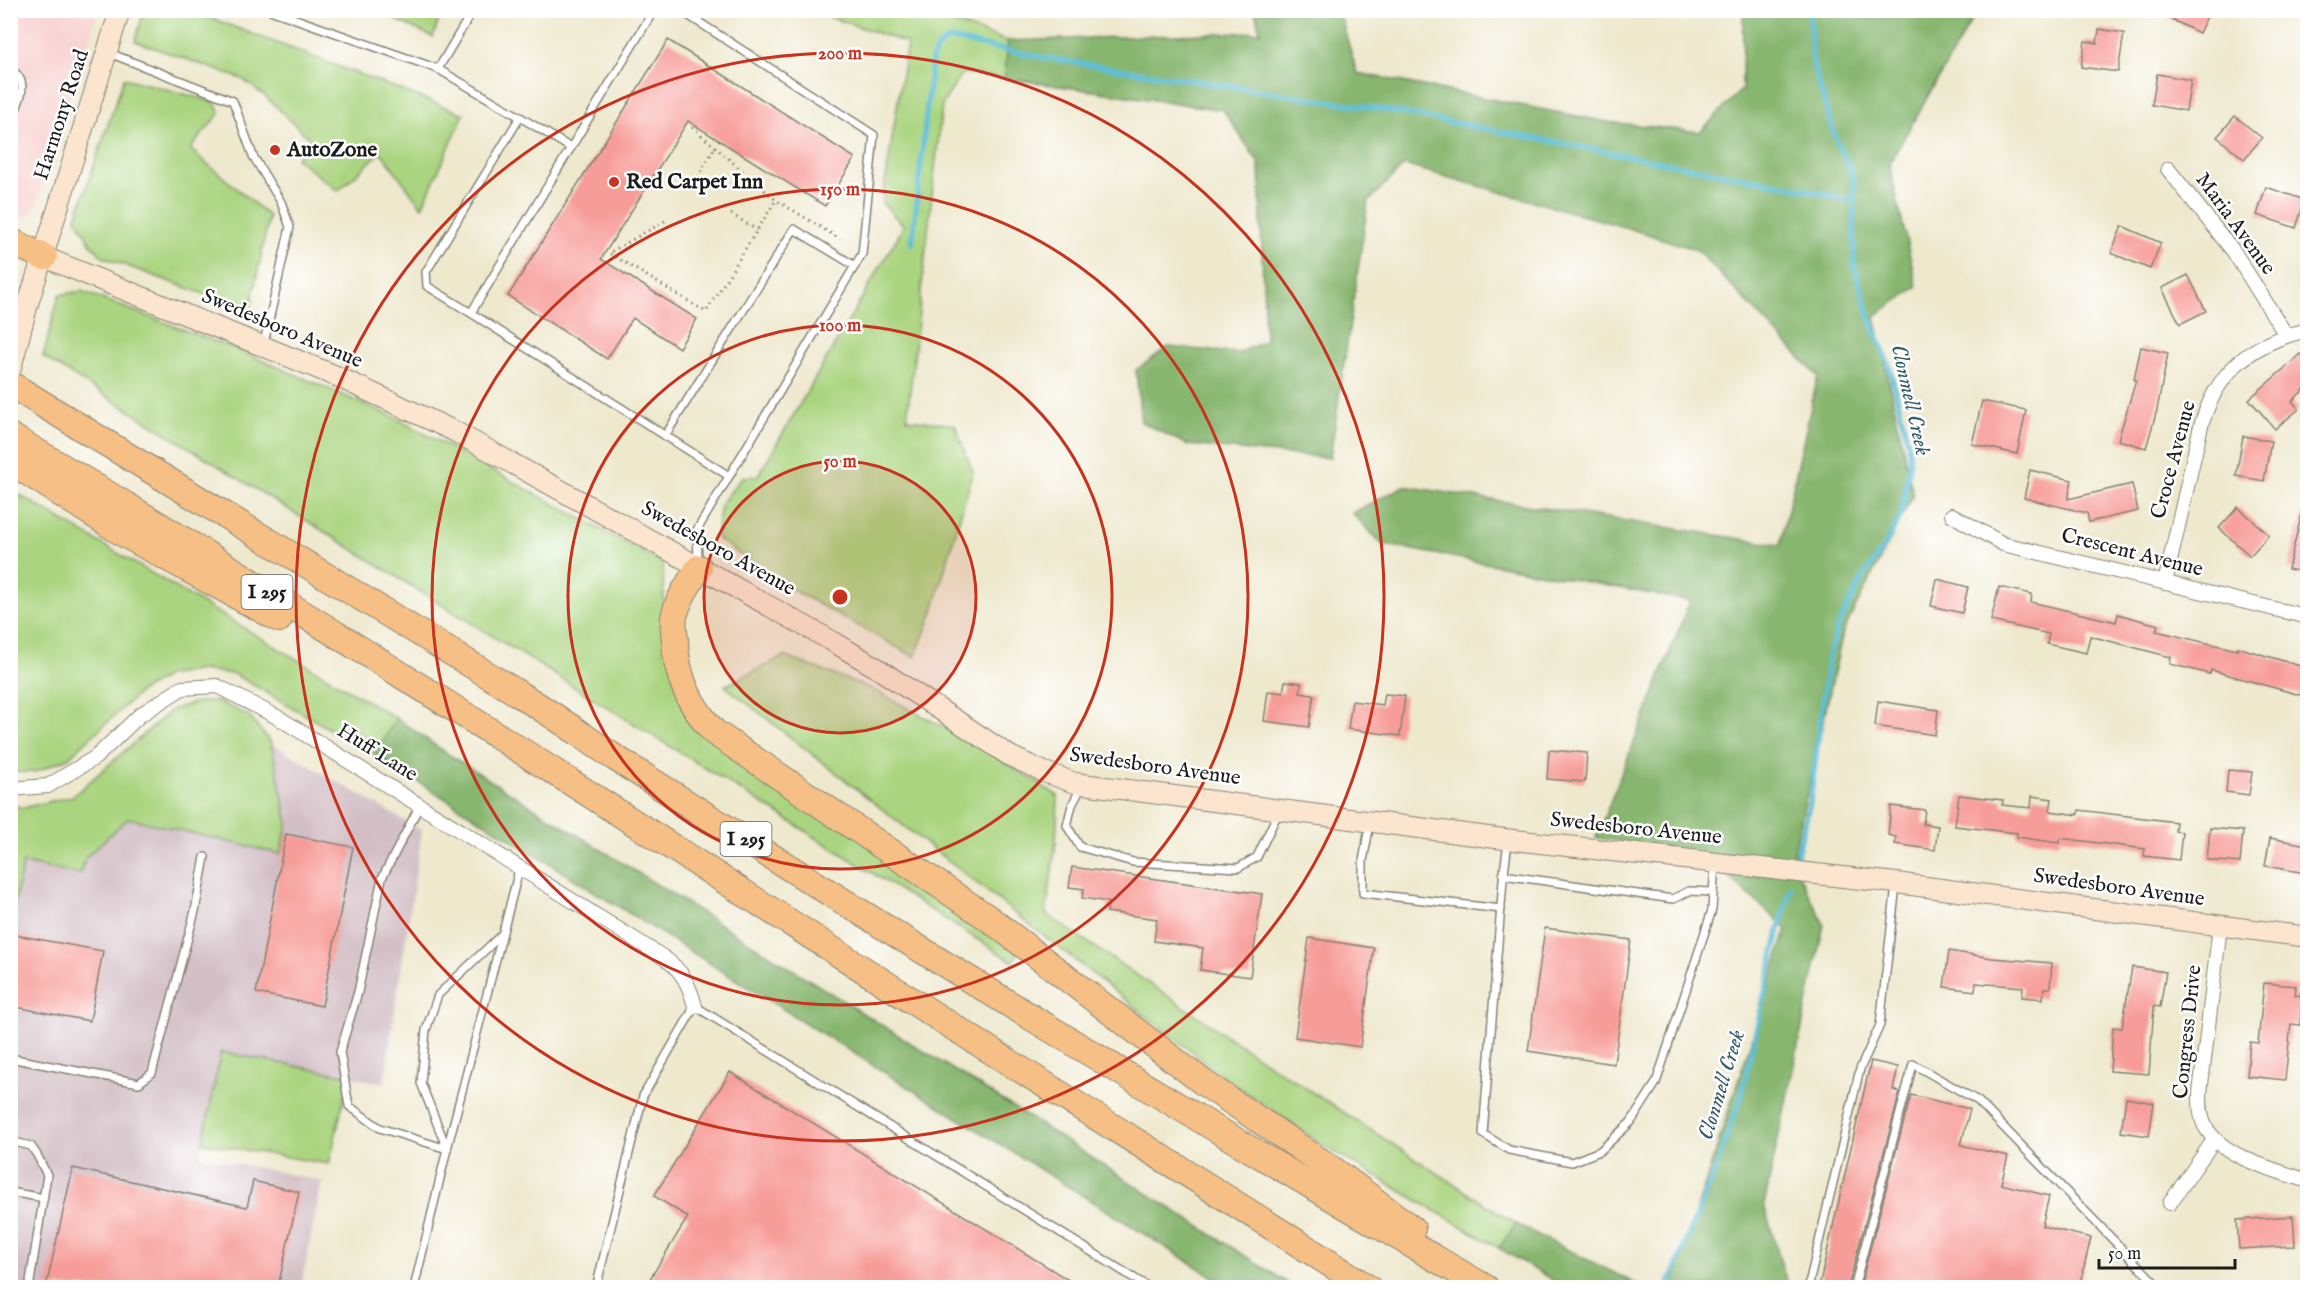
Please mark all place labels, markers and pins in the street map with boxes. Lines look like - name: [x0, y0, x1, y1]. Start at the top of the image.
- place label: AutoZone: [286, 137, 378, 164]
- marker: AutoZone: [268, 143, 282, 157]
- place label: Red Carpet Inn: [626, 169, 763, 196]
- marker: Red Carpet Inn: [607, 175, 621, 189]
- centre of rings: [830, 587, 850, 607]

